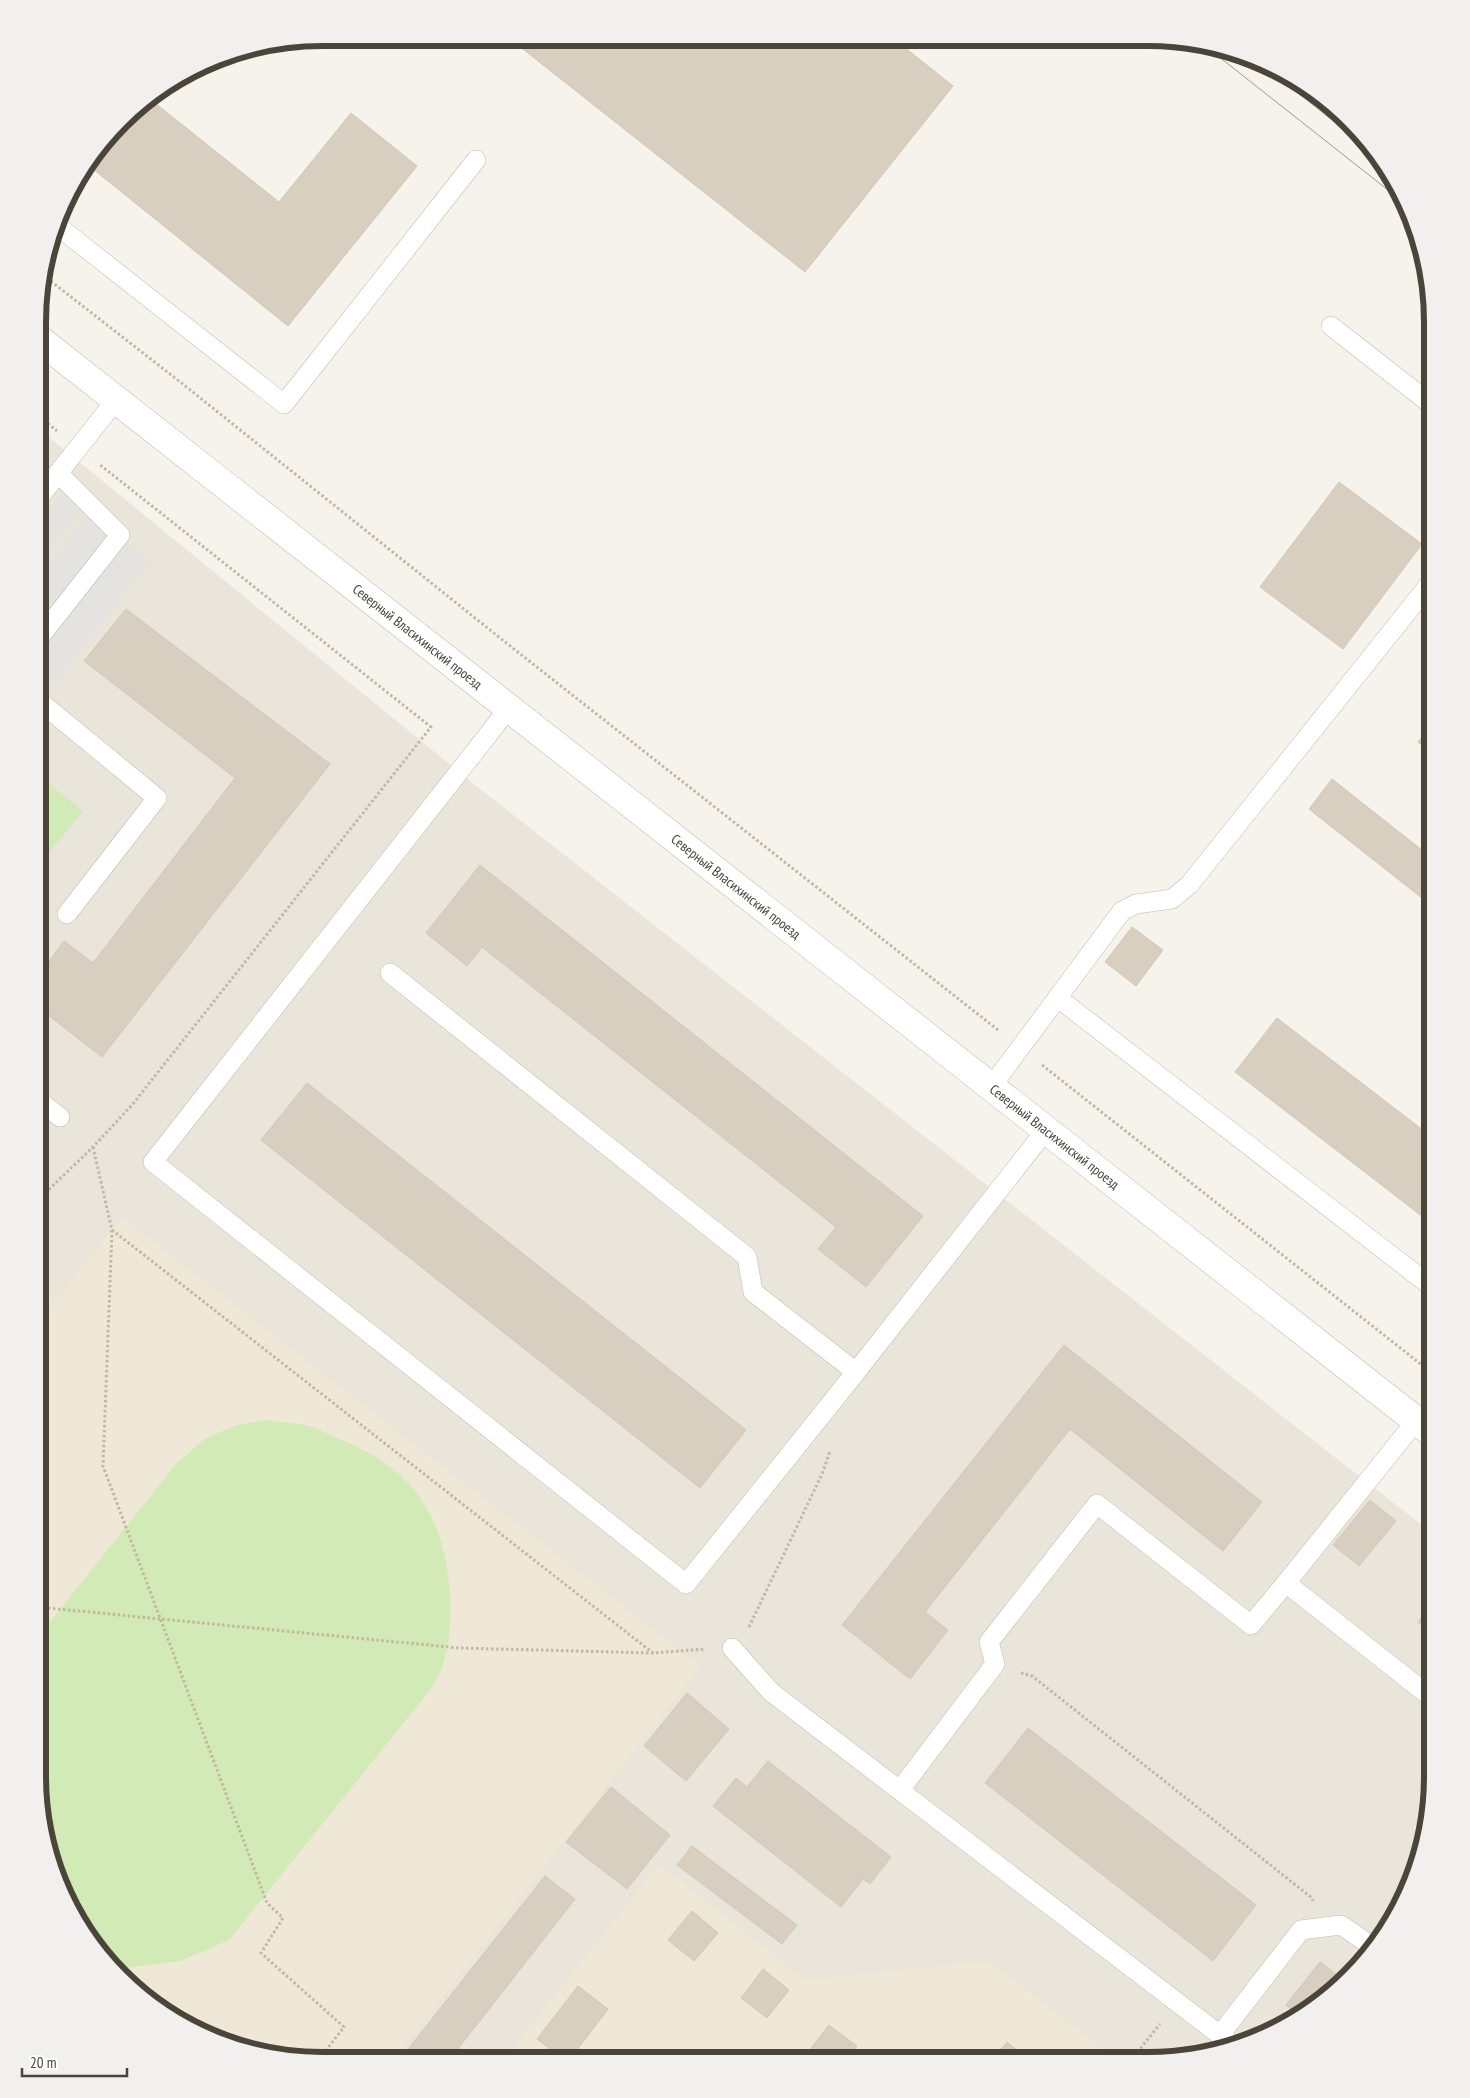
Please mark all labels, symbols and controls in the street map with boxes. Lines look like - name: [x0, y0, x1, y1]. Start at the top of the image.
- street label: Северный Власихинский проезд: [349, 580, 486, 693]
- street label: Северный Власихинский проезд: [668, 830, 805, 943]
- street label: Северный Власихинский проезд: [986, 1080, 1123, 1193]
- scale bar: [22, 2046, 128, 2078]
- text: 20 m: [30, 2053, 56, 2072]

